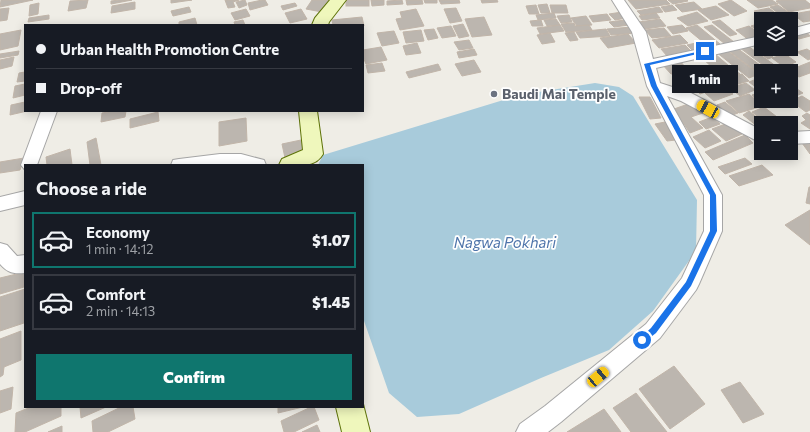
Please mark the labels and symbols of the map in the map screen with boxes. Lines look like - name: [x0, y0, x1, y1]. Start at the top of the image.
- route end: [696, 42, 714, 60]
- callout: 1 min: [672, 65, 738, 93]
- place label: Baudi Mai Temple: [502, 85, 616, 102]
- marker: Baudi Mai Temple: [489, 89, 499, 99]
- car: [695, 98, 721, 120]
- water label: Nagwa Pokhari: [454, 233, 557, 251]
- route start: [633, 331, 651, 349]
- car: [585, 365, 611, 389]

